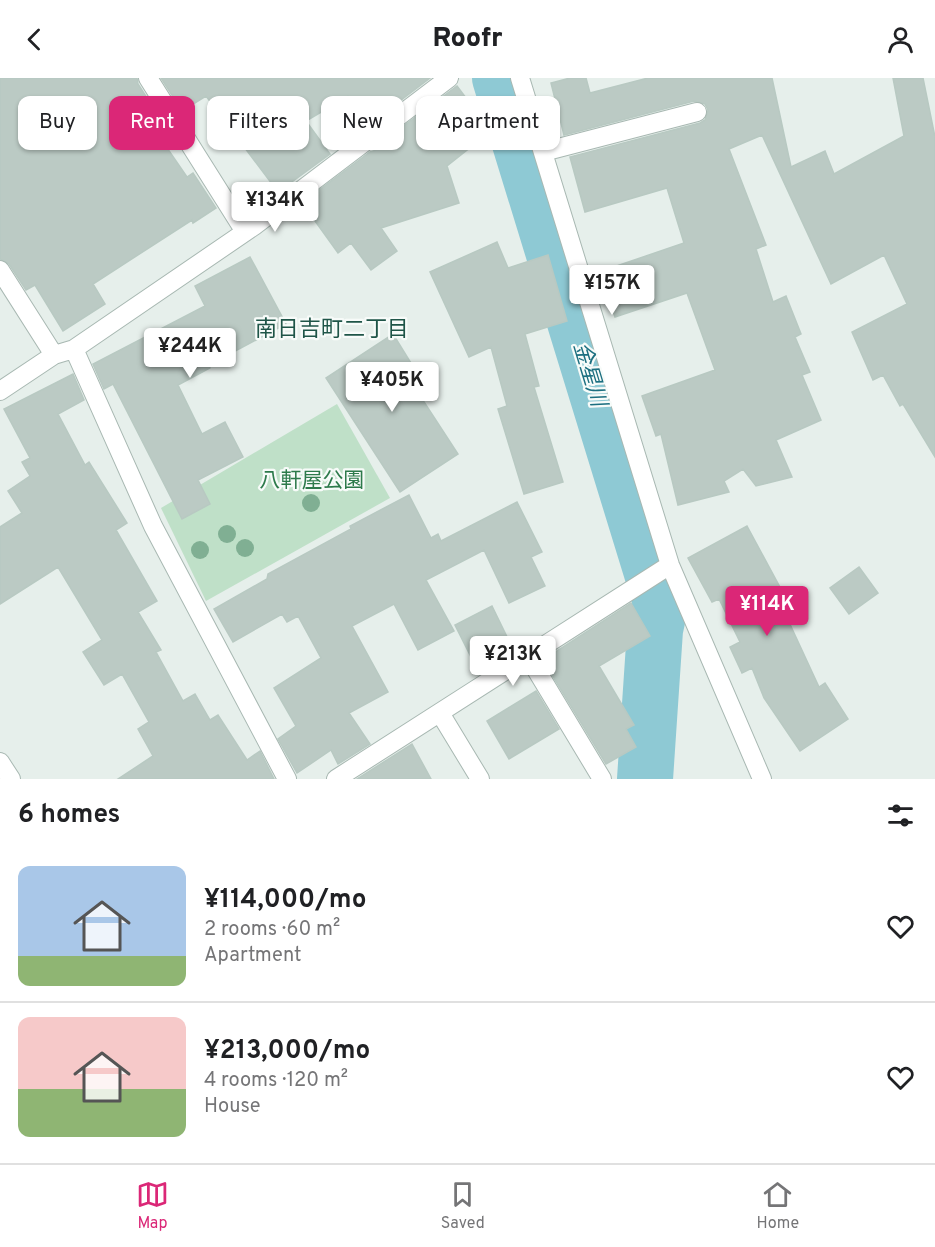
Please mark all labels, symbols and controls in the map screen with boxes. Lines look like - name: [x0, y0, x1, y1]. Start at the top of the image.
- text: Roofr: [432, 22, 503, 56]
- icon: back: [18, 23, 51, 56]
- icon: person: [884, 23, 917, 56]
- chip: Buy: [18, 96, 97, 150]
- chip: Rent: [109, 96, 195, 150]
- chip: Filters: [207, 96, 309, 150]
- chip: New: [321, 96, 404, 150]
- chip: Apartment: [416, 96, 560, 150]
- pin: ¥134K: [233, 182, 317, 233]
- text: ¥134K: [245, 188, 305, 214]
- pin: ¥157K: [570, 265, 654, 316]
- text: ¥157K: [583, 271, 641, 297]
- district label: 南日吉町二丁目: [255, 317, 409, 344]
- pin: ¥244K: [148, 328, 232, 379]
- text: ¥244K: [158, 334, 222, 360]
- water label: 金星川: [566, 339, 612, 412]
- pin: ¥405K: [350, 362, 434, 413]
- text: ¥405K: [360, 368, 424, 394]
- park label: 八軒屋公園: [260, 468, 365, 495]
- pin: ¥114K: [725, 586, 809, 637]
- text: ¥114K: [739, 592, 795, 618]
- pin: ¥213K: [471, 636, 555, 687]
- text: ¥213K: [484, 642, 542, 668]
- text: 6 homes: [18, 799, 120, 832]
- icon: filters: [884, 799, 917, 832]
- text: ¥114,000/mo: [204, 884, 366, 917]
- icon: home: [66, 890, 138, 962]
- icon: heart: [884, 910, 917, 943]
- text: 2 rooms · 60 m²: [204, 917, 340, 943]
- text: Apartment: [204, 943, 302, 969]
- text: ¥213,000/mo: [204, 1035, 370, 1068]
- icon: home: [66, 1041, 138, 1113]
- icon: heart: [884, 1061, 917, 1094]
- text: 4 rooms · 120 m²: [204, 1068, 348, 1094]
- text: House: [204, 1094, 260, 1120]
- tab: Map: [136, 1178, 169, 1234]
- tab: Saved: [441, 1178, 485, 1234]
- tab: Home: [757, 1178, 799, 1234]

